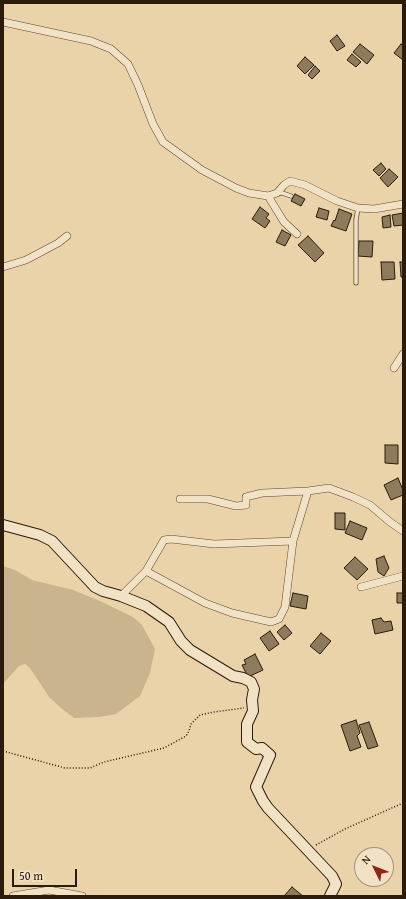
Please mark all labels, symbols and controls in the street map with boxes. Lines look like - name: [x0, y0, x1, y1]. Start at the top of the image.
- north arrow: [354, 847, 394, 887]
- text: N: [358, 851, 374, 868]
- scale bar: [14, 861, 79, 887]
- text: 50 m: [19, 867, 43, 884]

